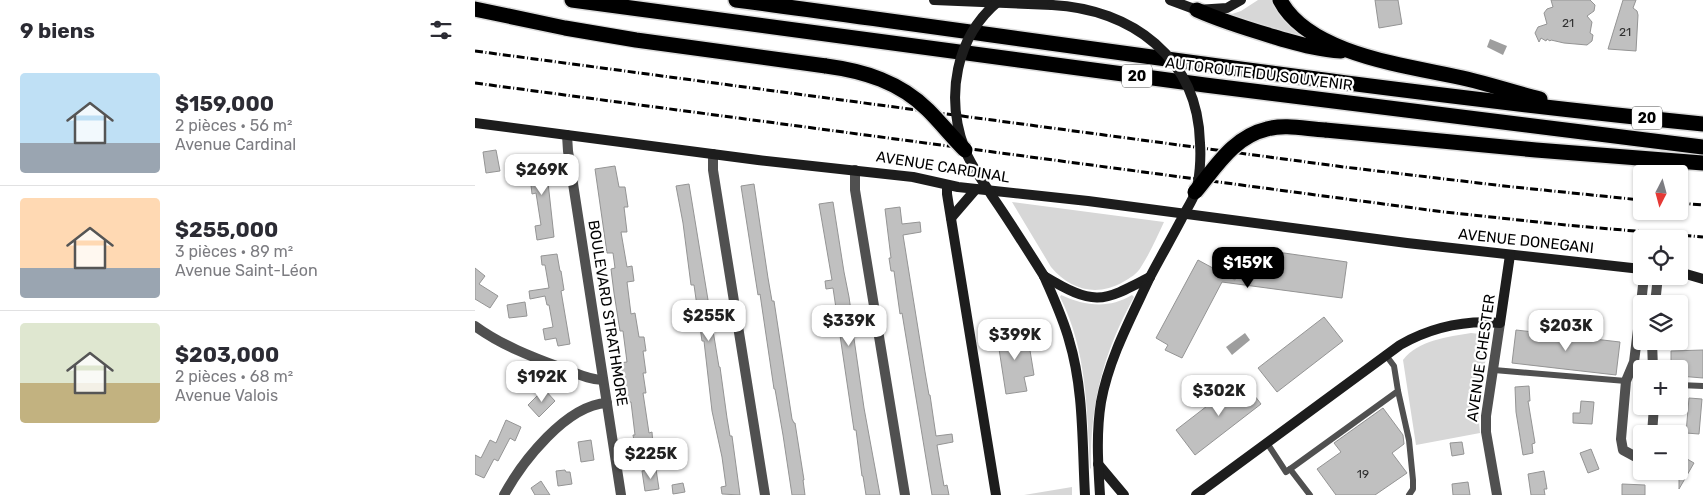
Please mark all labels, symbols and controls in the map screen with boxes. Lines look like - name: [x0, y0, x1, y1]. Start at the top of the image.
- icon: filters: [427, 16, 455, 44]
- house number: 21: [1562, 16, 1574, 30]
- text: 9 biens: [20, 18, 95, 43]
- house number: 21: [1619, 25, 1631, 39]
- street label: AUTOROUTE DU SOUVENIR: [1164, 54, 1354, 94]
- road number: 20: [1122, 64, 1152, 88]
- text: $159,000: [175, 91, 274, 116]
- icon: home: [60, 93, 120, 153]
- road number: 20: [1632, 106, 1662, 130]
- text: 2 pièces · 56 m²: [175, 116, 293, 135]
- text: Avenue Cardinal: [175, 135, 296, 154]
- street label: AVENUE CARDINAL: [875, 148, 1012, 187]
- pin: $269K: [507, 154, 577, 196]
- text: $269K: [516, 160, 568, 179]
- north arrow: [1633, 165, 1687, 220]
- map controls: [1633, 165, 1688, 480]
- text: $255,000: [175, 217, 278, 242]
- icon: home: [60, 218, 120, 278]
- street label: BOULEVARD STRATHMORE: [584, 219, 632, 407]
- street label: AVENUE DONEGANI: [1457, 225, 1595, 257]
- button: locate: [1633, 230, 1688, 285]
- text: 3 pièces · 89 m²: [175, 242, 293, 261]
- pin: $159K: [1213, 246, 1283, 289]
- text: $159K: [1223, 253, 1273, 272]
- text: Avenue Saint-Léon: [175, 261, 318, 280]
- street label: AVENUE CHESTER: [1463, 293, 1499, 423]
- button: layers: [1633, 295, 1688, 350]
- pin: $255K: [674, 300, 744, 342]
- pin: $339K: [814, 304, 884, 347]
- text: $255K: [683, 306, 735, 325]
- pin: $203K: [1531, 310, 1601, 352]
- text: $339K: [823, 311, 875, 330]
- text: $203K: [1539, 316, 1593, 335]
- pin: $399K: [980, 318, 1050, 361]
- text: $399K: [989, 325, 1041, 344]
- text: $203,000: [175, 342, 279, 367]
- icon: home: [60, 343, 120, 403]
- pin: $192K: [507, 360, 577, 403]
- button: +: [1633, 360, 1688, 415]
- text: 2 pièces · 68 m²: [175, 367, 293, 386]
- text: $192K: [517, 367, 567, 386]
- pin: $302K: [1184, 374, 1254, 417]
- text: $302K: [1192, 381, 1246, 400]
- text: Avenue Valois: [175, 386, 278, 405]
- button: −: [1633, 425, 1688, 480]
- pin: $225K: [616, 438, 686, 480]
- text: $225K: [625, 444, 677, 463]
- house number: 19: [1357, 467, 1369, 481]

